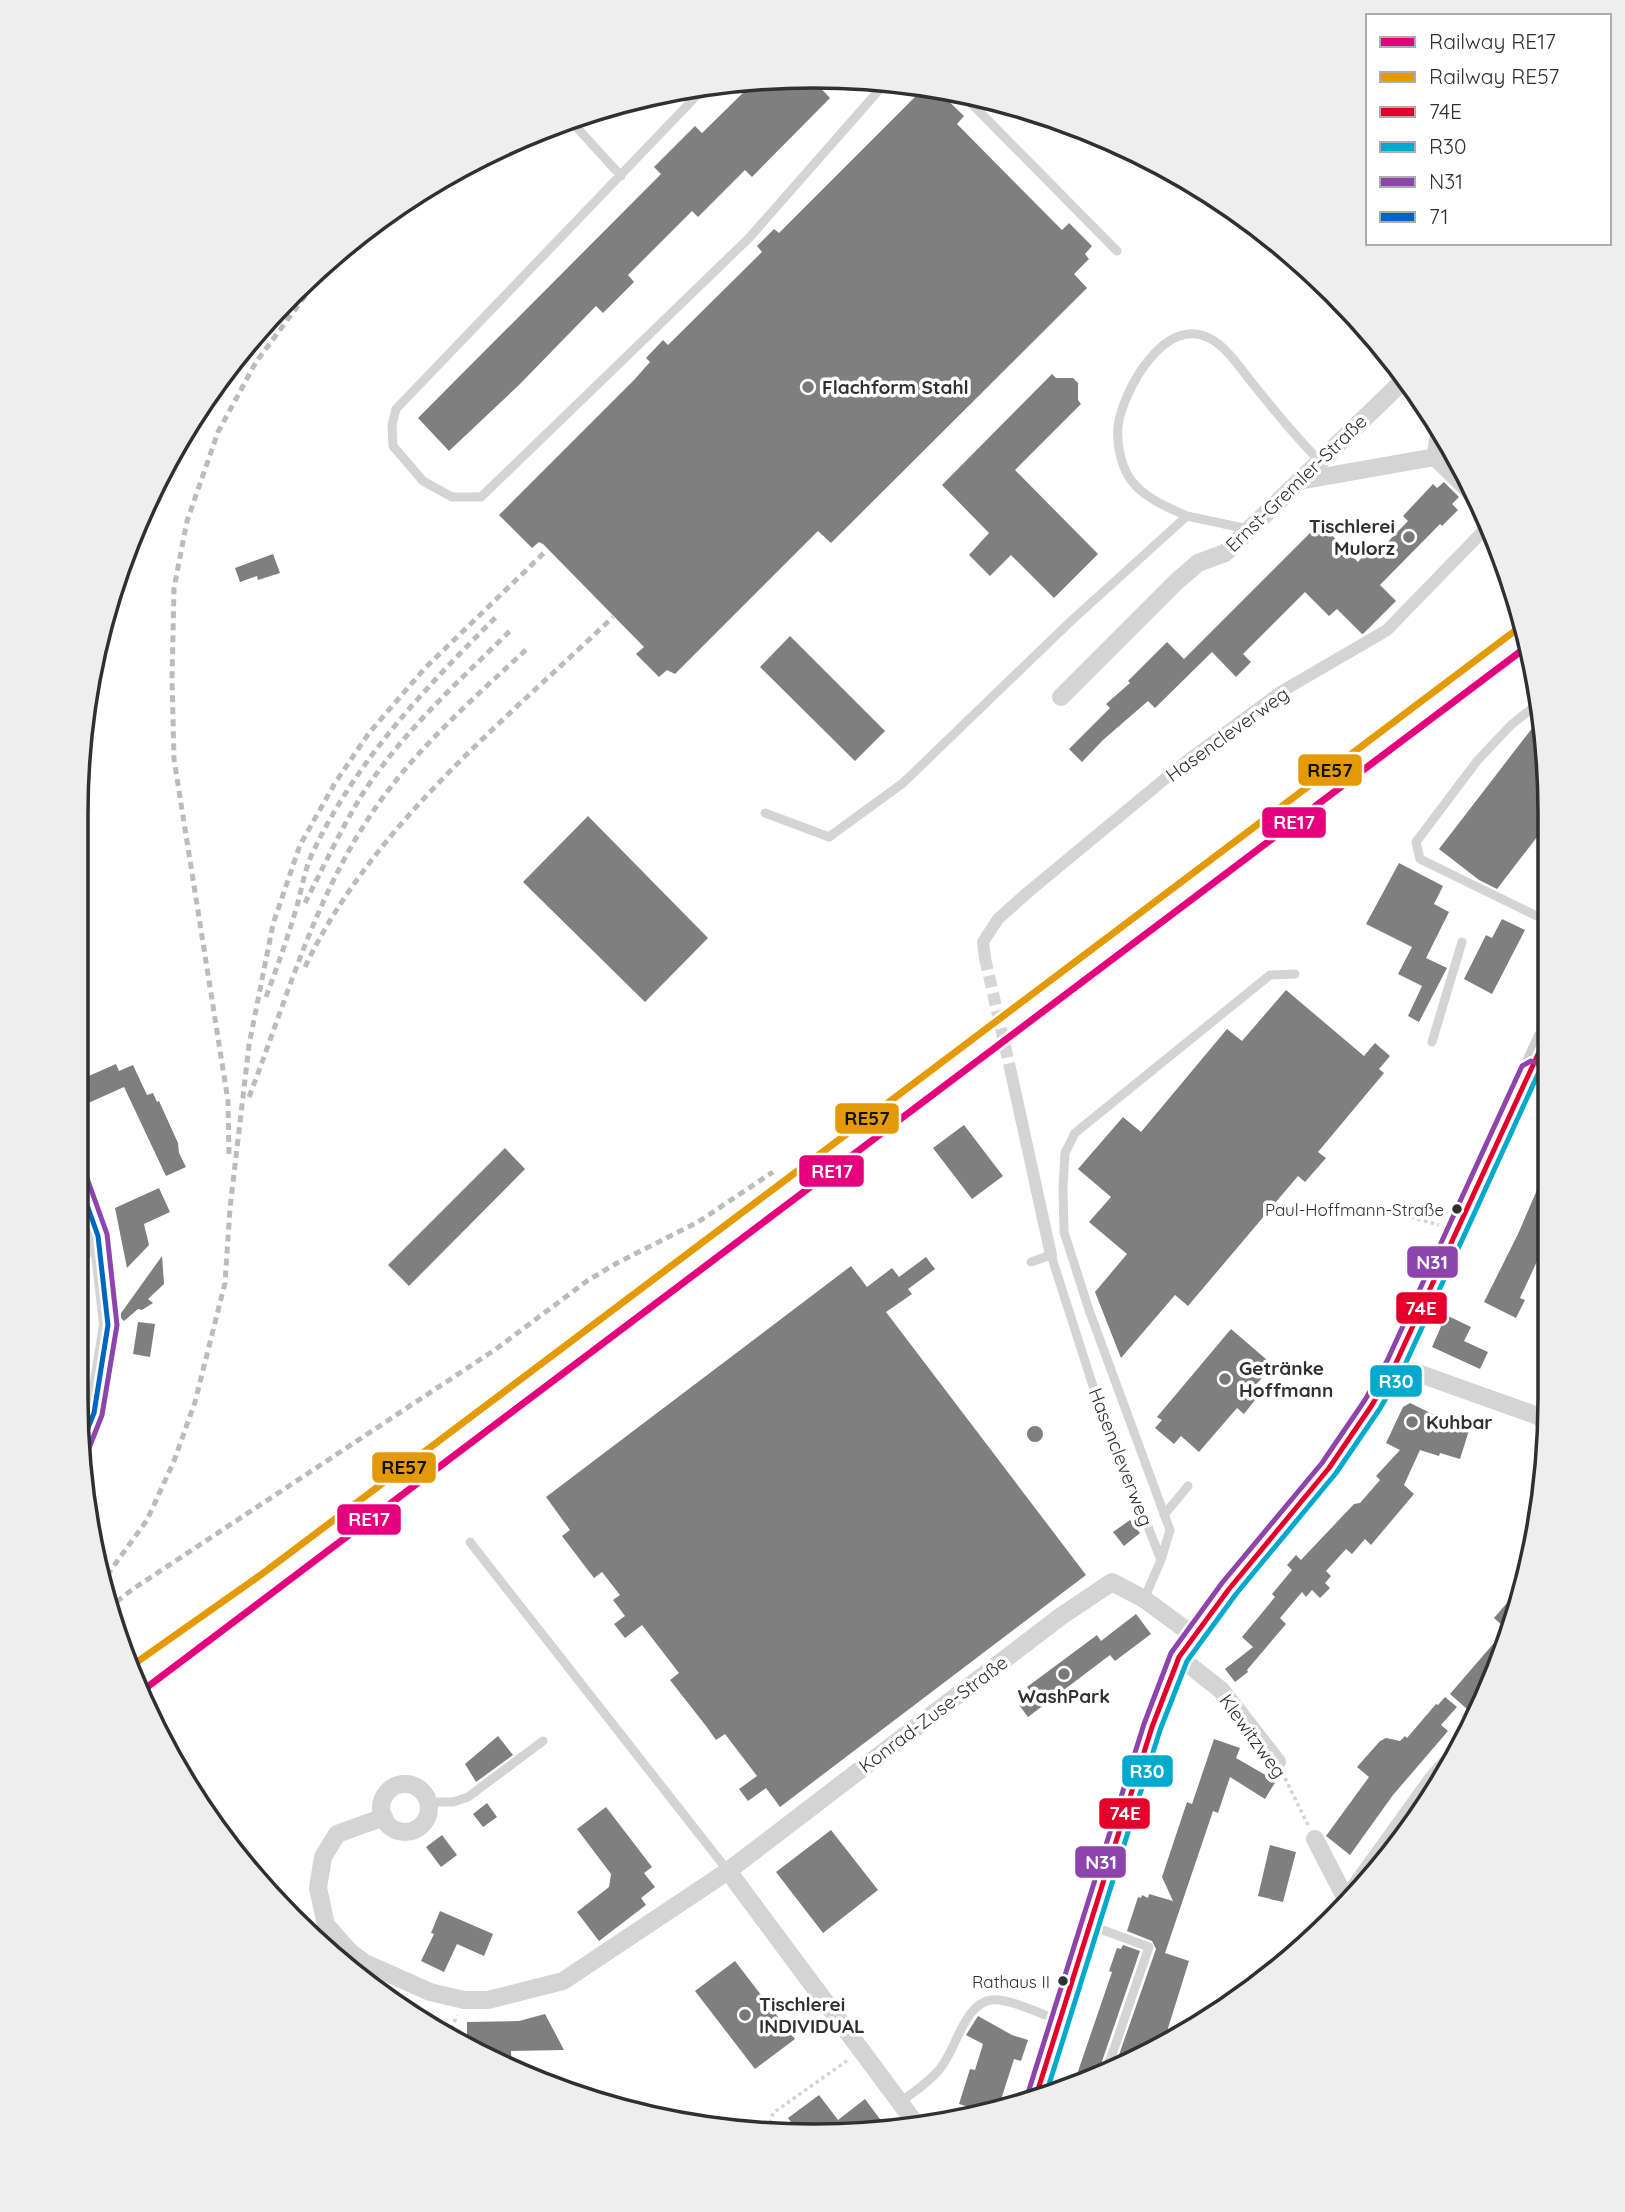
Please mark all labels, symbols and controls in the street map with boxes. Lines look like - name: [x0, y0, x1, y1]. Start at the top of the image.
- legend: [1366, 14, 1611, 245]
- text: Railway RE17: [1429, 28, 1556, 54]
- text: Railway RE57: [1429, 63, 1560, 89]
- text: 74E: [1429, 98, 1462, 124]
- text: R30: [1429, 133, 1467, 159]
- text: N31: [1429, 168, 1463, 194]
- text: 71: [1429, 203, 1449, 229]
- place label: Flachform Stahl: [822, 375, 969, 399]
- marker: Flachform Stahl: [800, 379, 816, 395]
- street label: Ernst-Gremler-Straße: [1220, 409, 1372, 557]
- place label: Tischlerei Mulorz: [1309, 514, 1395, 560]
- marker: Tischlerei Mulorz: [1401, 529, 1417, 545]
- street label: Hasencleverweg: [1161, 681, 1293, 787]
- line badge: RE57: [1297, 753, 1363, 787]
- text: RE57: [1307, 758, 1353, 782]
- line badge: RE17: [1261, 806, 1327, 839]
- text: RE17: [1273, 810, 1315, 834]
- line badge: RE57: [834, 1102, 900, 1135]
- text: RE57: [844, 1106, 890, 1130]
- line badge: RE17: [798, 1154, 865, 1188]
- text: RE17: [811, 1159, 853, 1183]
- place label: Paul-Hoffmann-Straße: [1265, 1199, 1444, 1220]
- marker: Paul-Hoffmann-Straße: [1450, 1202, 1464, 1216]
- line badge: N31: [1406, 1245, 1459, 1279]
- text: N31: [1416, 1250, 1448, 1274]
- line badge: 74E: [1395, 1291, 1448, 1325]
- text: 74E: [1405, 1296, 1437, 1320]
- place label: Getränke Hoffmann: [1239, 1356, 1333, 1402]
- line badge: R30: [1369, 1364, 1423, 1398]
- text: R30: [1379, 1369, 1413, 1393]
- marker: Getränke Hoffmann: [1217, 1371, 1233, 1387]
- street label: Hasencleverweg: [1084, 1384, 1158, 1530]
- place label: Kuhbar: [1426, 1410, 1493, 1434]
- marker: Kuhbar: [1404, 1414, 1420, 1430]
- line badge: RE57: [371, 1451, 437, 1484]
- text: RE57: [381, 1455, 427, 1479]
- line badge: RE17: [336, 1503, 402, 1536]
- text: RE17: [348, 1507, 390, 1531]
- street label: Konrad-Zuse-Straße: [854, 1650, 1012, 1778]
- marker: WashPark: [1056, 1666, 1072, 1682]
- place label: WashPark: [1018, 1684, 1110, 1708]
- street label: Klewitzweg: [1214, 1689, 1292, 1783]
- line badge: R30: [1121, 1754, 1174, 1788]
- text: R30: [1130, 1759, 1164, 1783]
- line badge: 74E: [1098, 1797, 1151, 1830]
- text: 74E: [1109, 1801, 1141, 1825]
- line badge: N31: [1074, 1845, 1127, 1879]
- text: N31: [1085, 1850, 1117, 1874]
- place label: Rathaus II: [972, 1971, 1050, 1992]
- marker: Rathaus II: [1056, 1974, 1070, 1988]
- place label: Tischlerei INDIVIDUAL: [759, 1992, 865, 2038]
- marker: Tischlerei INDIVIDUAL: [737, 2007, 753, 2023]

